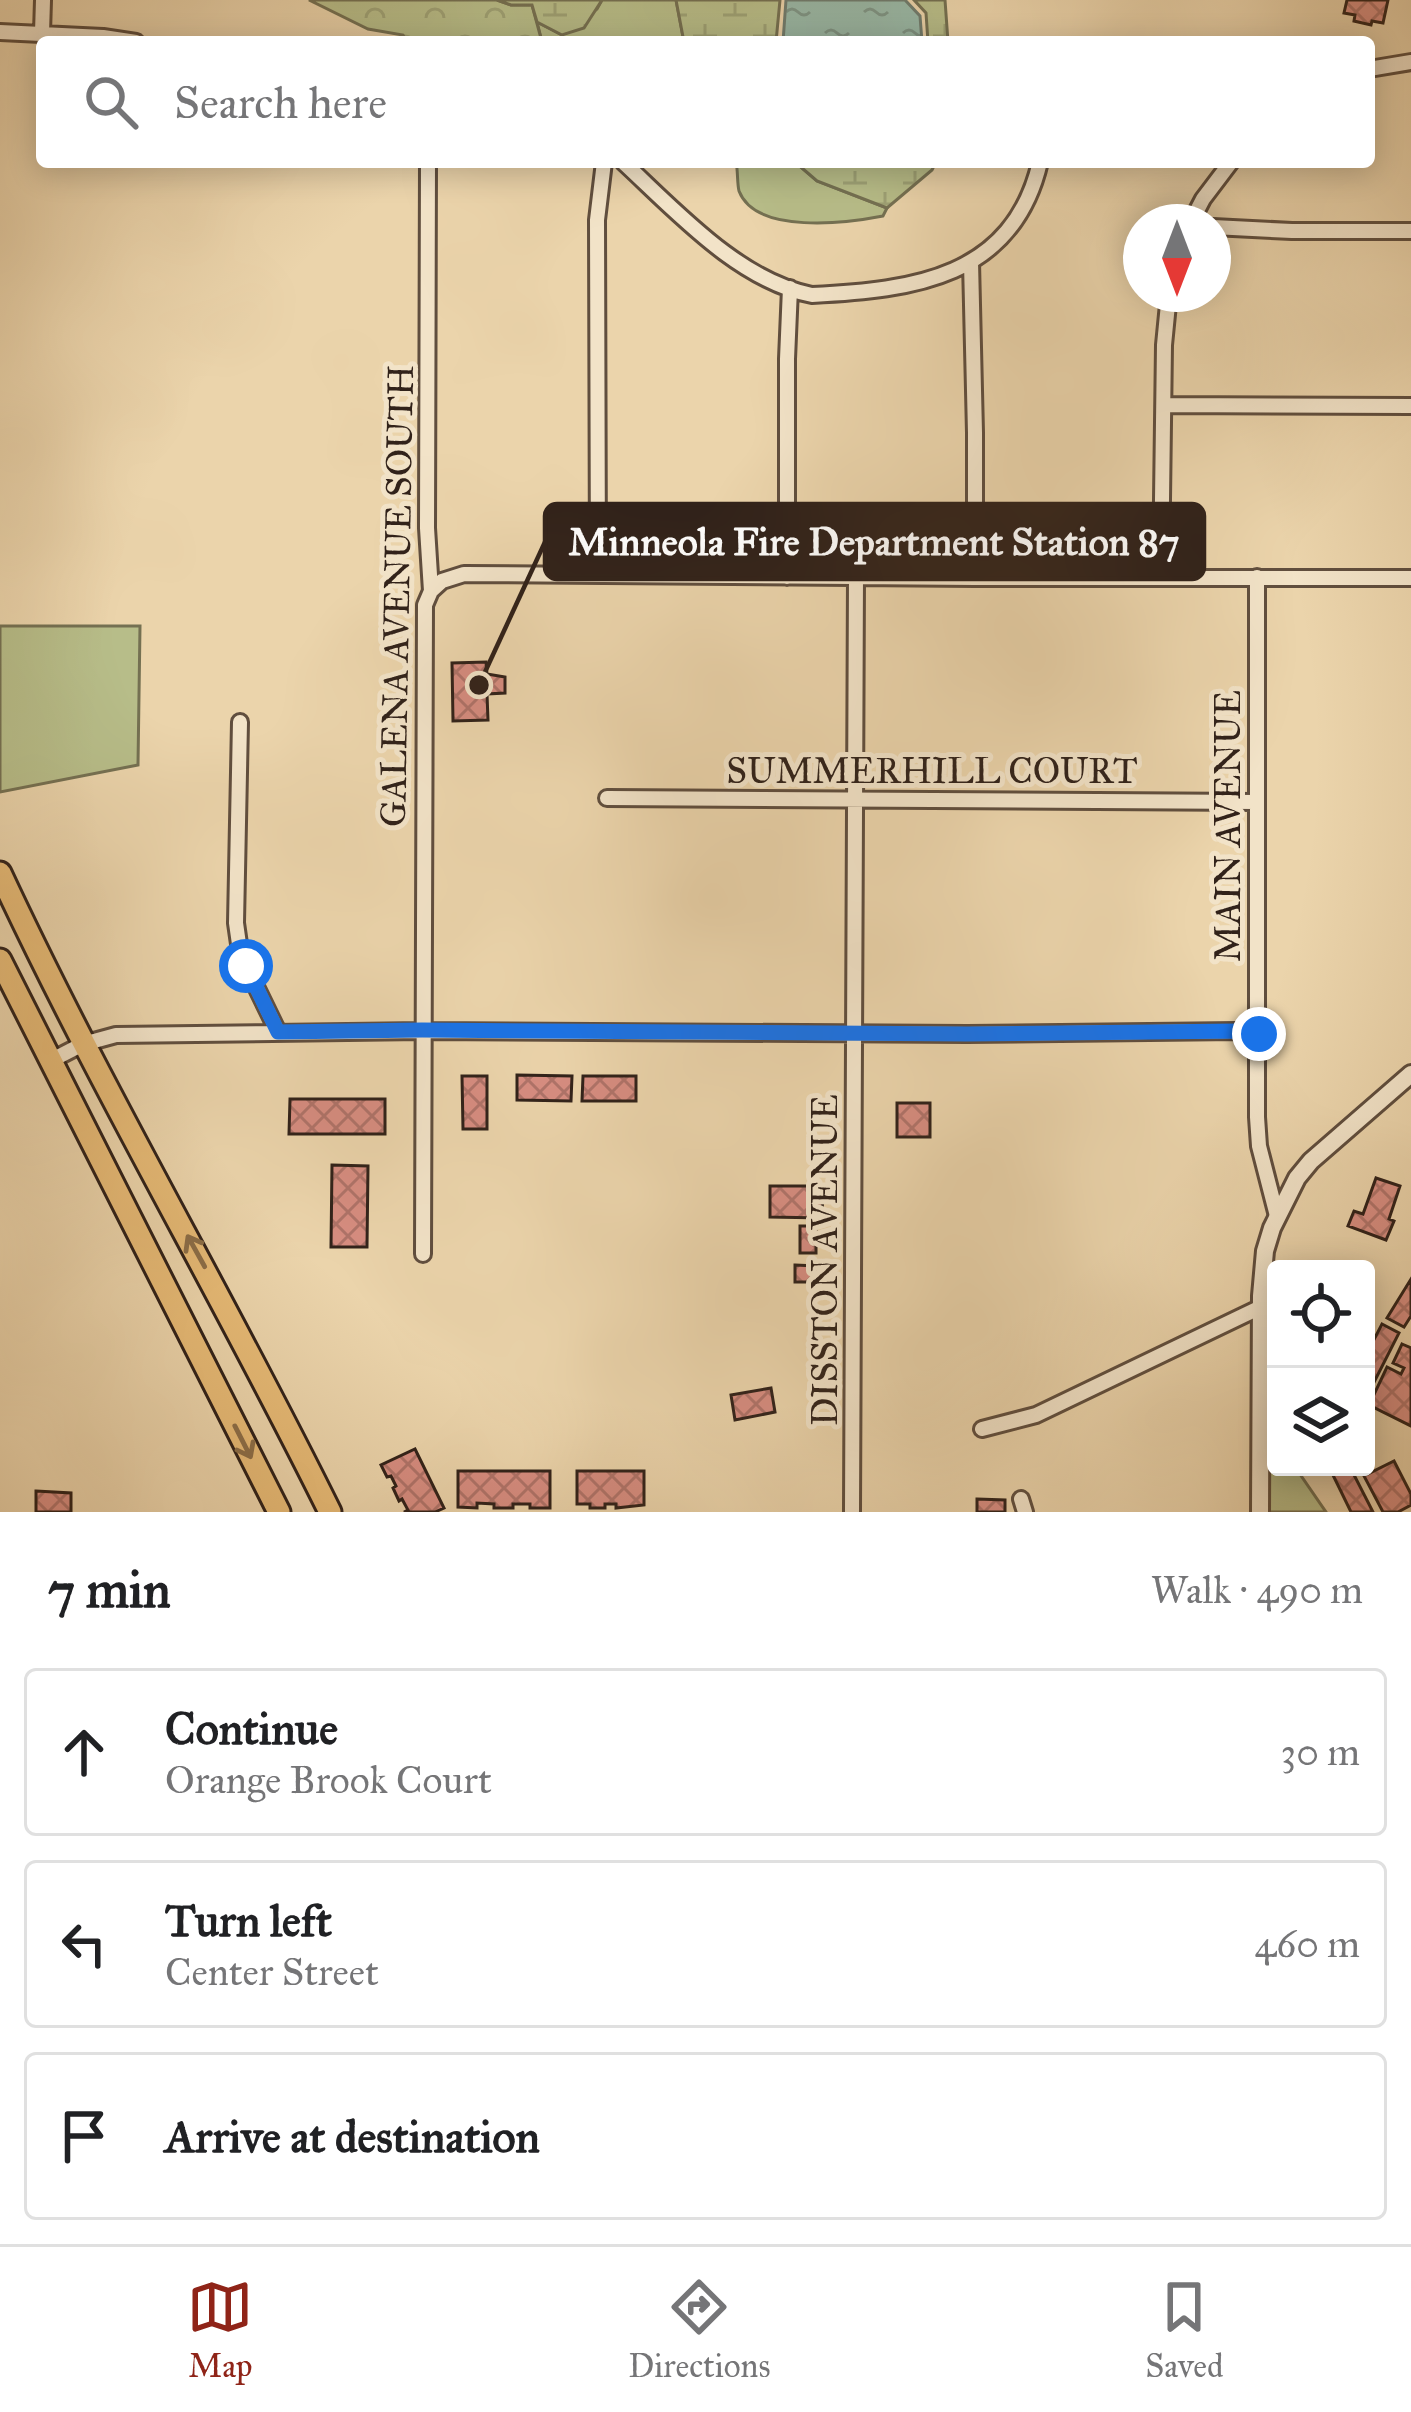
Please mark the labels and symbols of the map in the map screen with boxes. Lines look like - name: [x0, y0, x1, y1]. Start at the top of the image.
- north arrow: [1123, 204, 1231, 312]
- street label: GALENA AVENUE SOUTH: [371, 365, 423, 827]
- callout: Minneola Fire Department Station 87: [545, 504, 1204, 579]
- text: Minneola Fire Department Station 87: [568, 518, 1180, 566]
- street label: MAIN AVENUE: [1206, 690, 1250, 962]
- street label: SUMMERHILL COURT: [726, 749, 1138, 793]
- route start: [219, 939, 273, 993]
- route end: [1232, 1007, 1286, 1061]
- street label: DISSTON AVENUE: [803, 1094, 847, 1426]
- one-way arrow: [183, 1234, 207, 1269]
- one-way arrow: [233, 1424, 256, 1459]

